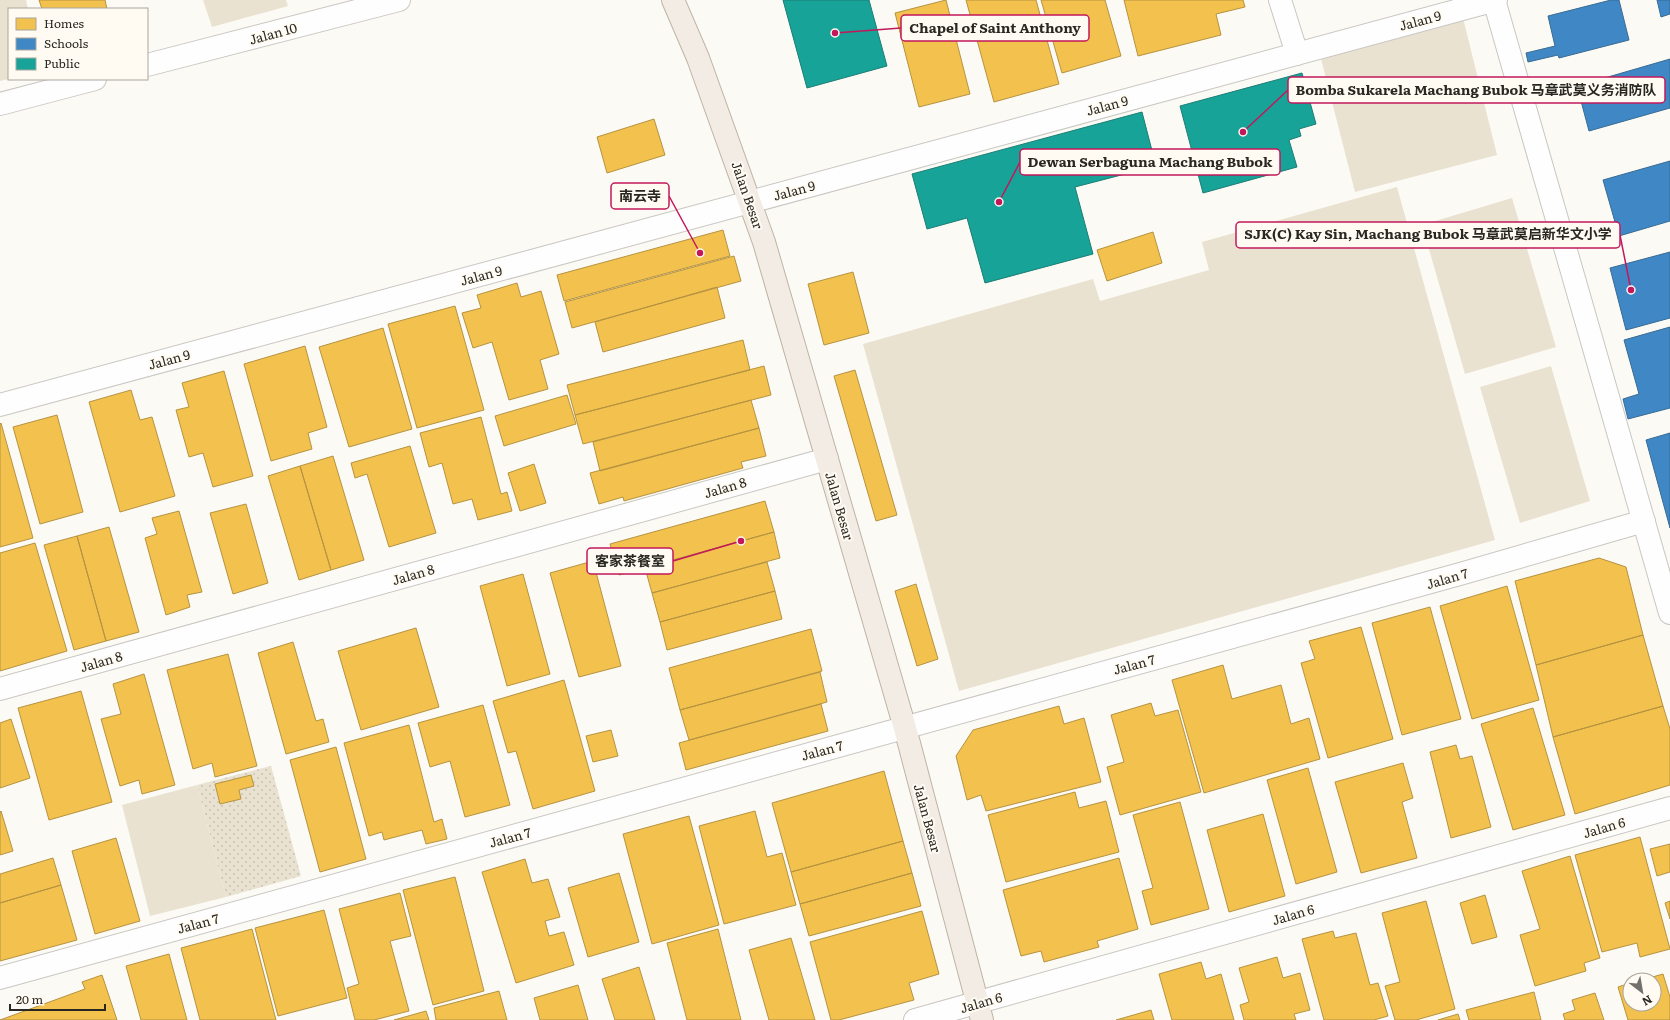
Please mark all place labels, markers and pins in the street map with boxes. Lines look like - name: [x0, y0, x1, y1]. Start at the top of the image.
- callout: Chapel of Saint Anthony: [901, 15, 1089, 41]
- callout: Bomba Sukarela Machang Bubok 马章武莫义务消防队: [1288, 77, 1665, 103]
- callout: Dewan Serbaguna Machang Bubok: [1020, 149, 1280, 175]
- callout: 南云寺: [611, 183, 669, 209]
- callout: SJK(C) Kay Sin, Machang Bubok 马章武莫启新华文小学: [1236, 222, 1620, 248]
- callout: 客家茶餐室: [587, 548, 673, 574]

